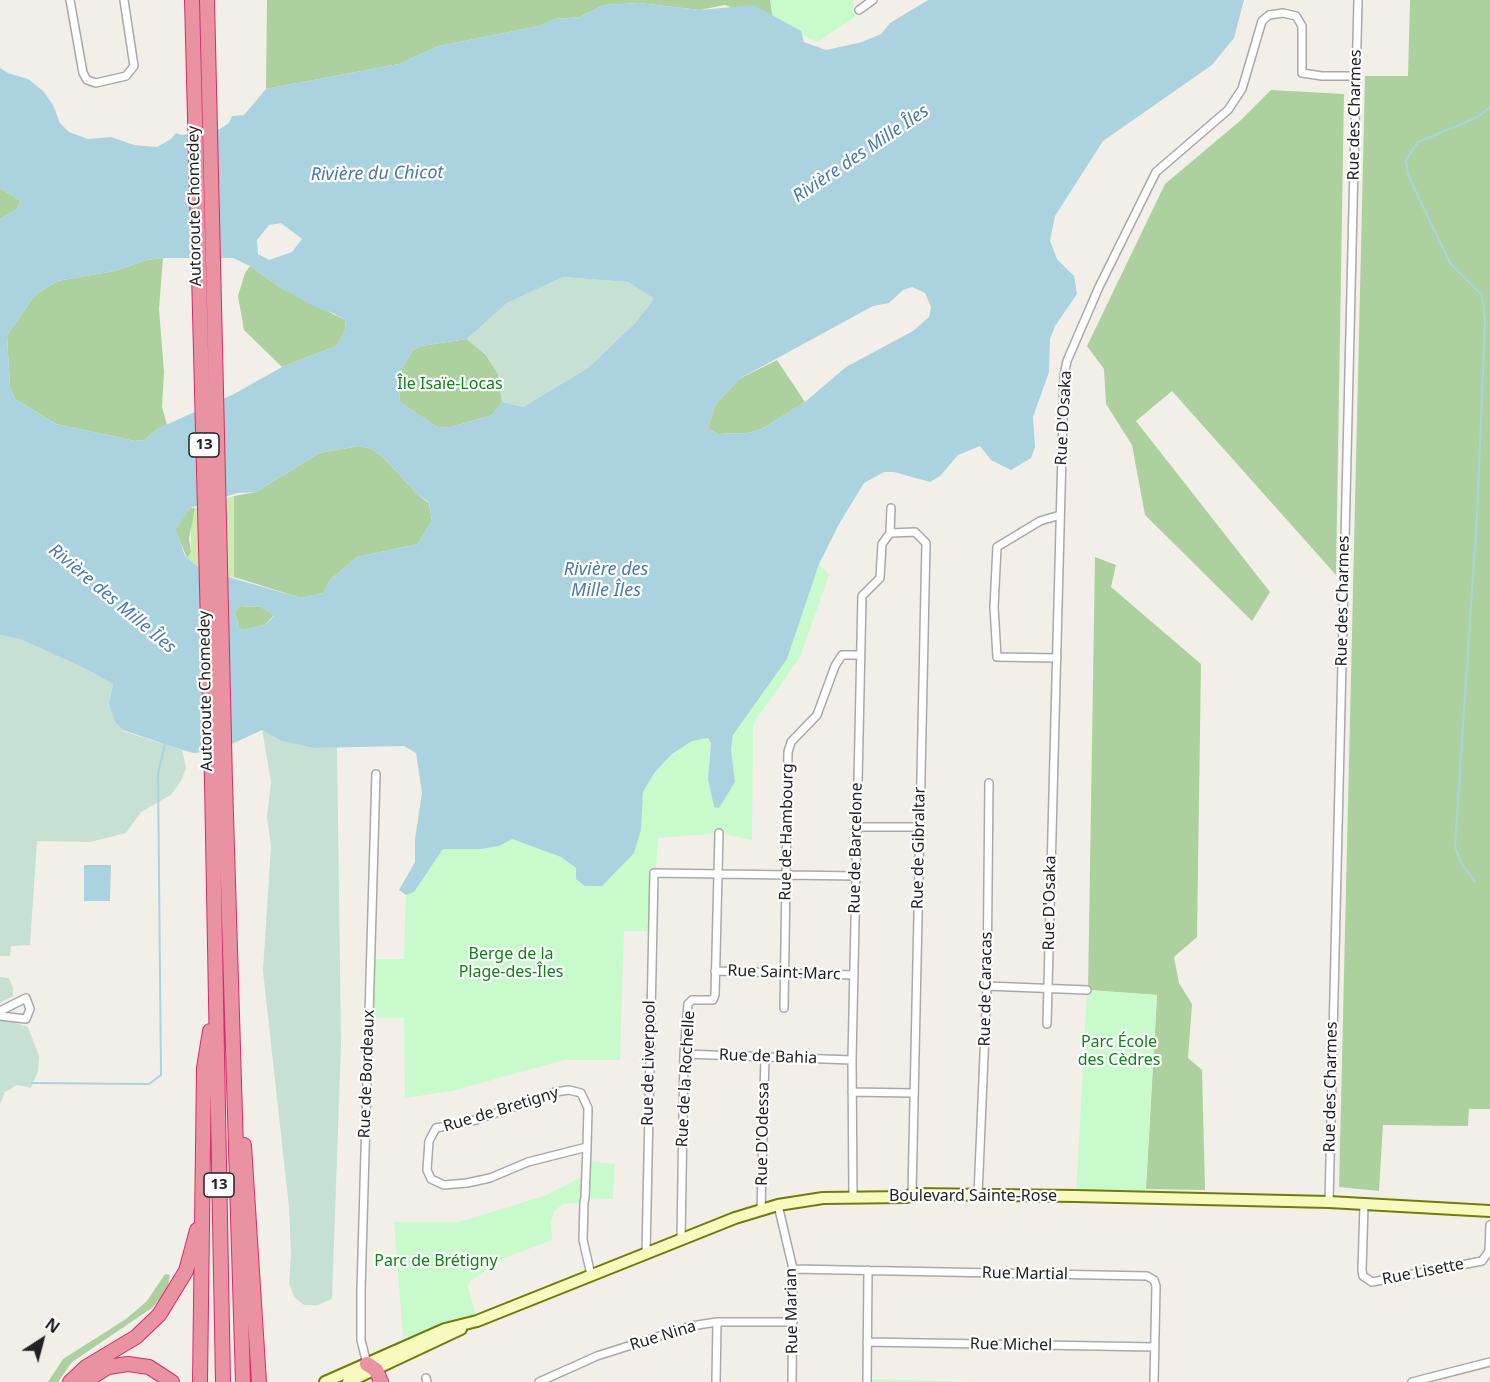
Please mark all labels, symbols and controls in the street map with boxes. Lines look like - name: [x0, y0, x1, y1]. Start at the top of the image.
- street label: Rue des Charmes: [1344, 49, 1366, 181]
- water label: Rivière des Mille Îles: [789, 101, 933, 207]
- street label: Autoroute Chomedey: [184, 125, 206, 287]
- water label: Rivière du Chicot: [310, 162, 444, 186]
- street label: Rue D'Osaka: [1052, 370, 1076, 466]
- park label: Île Isaïe-Locas: [397, 374, 503, 394]
- road number: 13: [189, 433, 219, 457]
- street label: Rue des Charmes: [1332, 535, 1354, 667]
- water label: Rivière des Mille Îles: [44, 540, 180, 658]
- water label: Rivière des Mille Îles: [564, 559, 648, 602]
- street label: Autoroute Chomedey: [195, 610, 217, 772]
- street label: Rue de Hambourg: [776, 763, 798, 901]
- street label: Rue de Barcelone: [845, 782, 867, 914]
- street label: Rue de Gibraltar: [908, 787, 930, 909]
- street label: Rue D'Osaka: [1040, 855, 1060, 951]
- street label: Rue de Caracas: [975, 931, 997, 1047]
- park label: Berge de la Plage-des-Îles: [459, 944, 563, 982]
- street label: Rue Saint-Marc: [727, 961, 841, 985]
- street label: Rue de Liverpool: [638, 1000, 660, 1126]
- street label: Rue de Bordeaux: [355, 1009, 379, 1139]
- street label: Rue de la Rochelle: [673, 1010, 699, 1148]
- street label: Rue des Charmes: [1320, 1021, 1342, 1153]
- park label: Parc École des Cèdres: [1078, 1032, 1160, 1070]
- street label: Rue de Bahia: [718, 1046, 818, 1068]
- street label: Rue D'Odessa: [752, 1082, 774, 1186]
- street label: Rue de Bretigny: [441, 1083, 561, 1137]
- road number: 13: [204, 1173, 234, 1197]
- street label: Boulevard Sainte-Rose: [889, 1186, 1057, 1206]
- park label: Parc de Brétigny: [374, 1251, 498, 1271]
- street label: Rue Lisette: [1381, 1255, 1465, 1289]
- street label: Rue Martial: [982, 1264, 1068, 1284]
- street label: Rue Marian: [782, 1268, 802, 1354]
- north arrow: [12, 1310, 72, 1370]
- text: N: [41, 1313, 64, 1338]
- street label: Rue Nina: [628, 1317, 698, 1355]
- street label: Rue Michel: [970, 1335, 1052, 1355]

